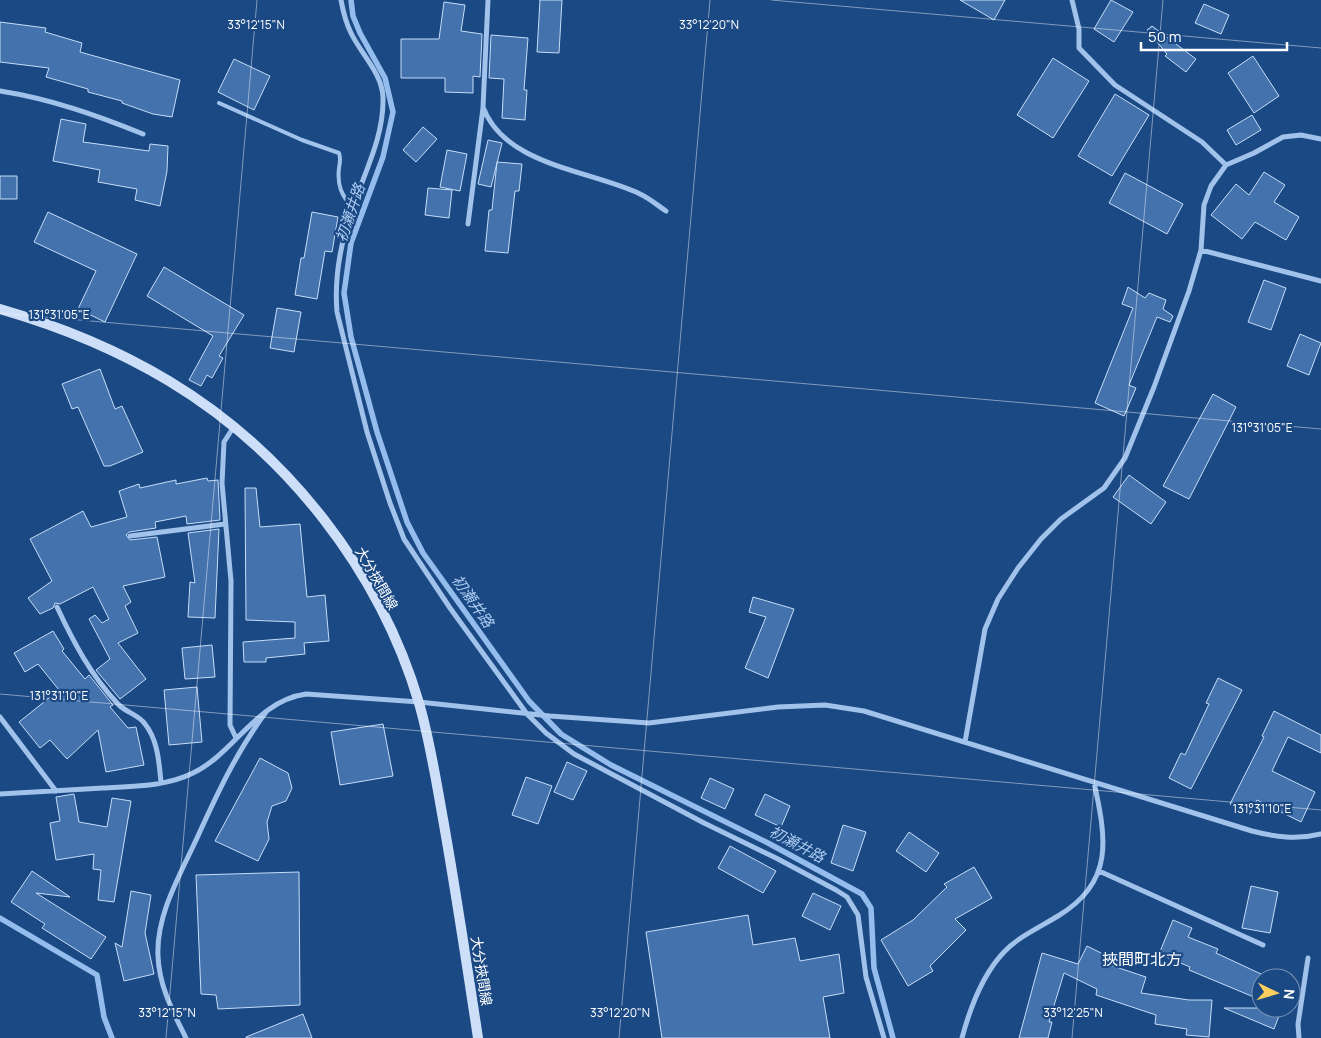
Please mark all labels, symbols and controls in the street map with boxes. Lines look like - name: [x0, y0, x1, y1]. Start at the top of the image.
- text: 33°12'15"N: [227, 16, 285, 33]
- text: 33°12'20"N: [679, 16, 739, 33]
- scale bar: [1141, 20, 1287, 52]
- text: 50 m: [1148, 26, 1182, 47]
- water label: 初瀬井路: [330, 179, 370, 245]
- text: 131°31'05"E: [28, 306, 90, 323]
- text: 131°31'05"E: [1231, 419, 1293, 436]
- street label: 大分挾間線: [351, 543, 403, 613]
- water label: 初瀬井路: [447, 570, 500, 633]
- text: 131°31'10"E: [30, 687, 89, 704]
- text: 131°31'10"E: [1233, 800, 1292, 817]
- water label: 初瀬井路: [766, 821, 830, 868]
- street label: 大分挾間線: [467, 935, 497, 1007]
- district label: 挾間町北方: [1102, 948, 1182, 970]
- north arrow: [1251, 968, 1301, 1018]
- text: N: [1280, 988, 1299, 1000]
- text: 33°12'15"N: [138, 1004, 196, 1021]
- text: 33°12'20"N: [590, 1004, 650, 1021]
- text: 33°12'25"N: [1043, 1004, 1103, 1021]

